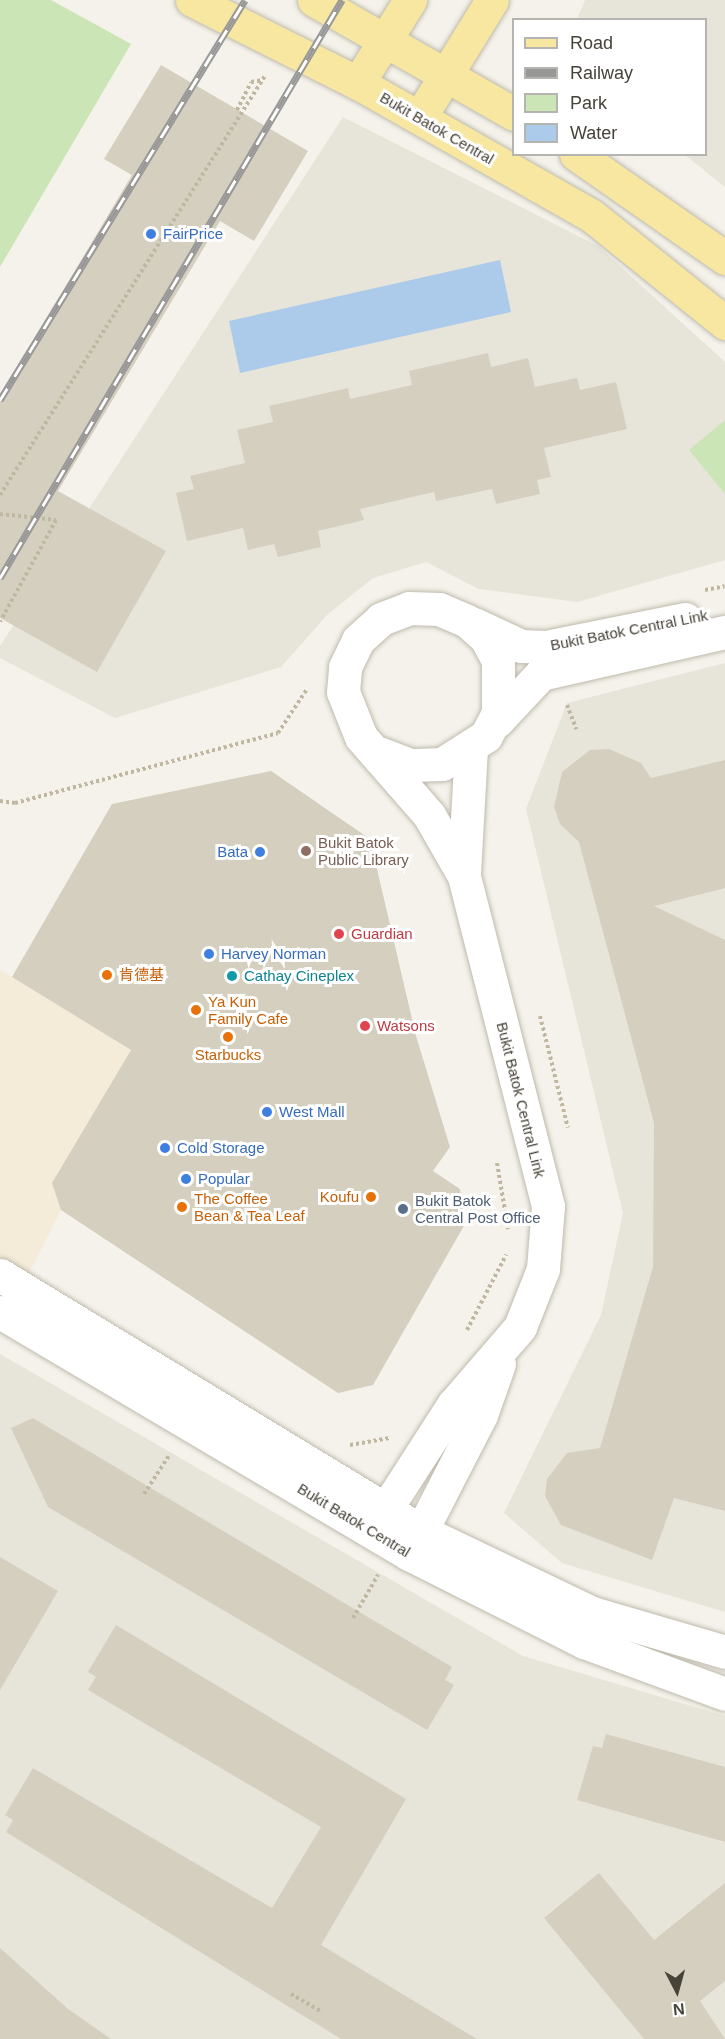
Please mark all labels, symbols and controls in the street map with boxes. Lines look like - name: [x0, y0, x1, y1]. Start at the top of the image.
- legend: [512, 18, 707, 156]
- text: Road: [570, 33, 613, 53]
- text: Railway: [570, 63, 633, 83]
- street label: Bukit Batok Central: [377, 88, 497, 168]
- text: Park: [570, 93, 607, 113]
- text: Water: [570, 123, 617, 143]
- place label: FairPrice: [163, 225, 223, 243]
- marker: FairPrice: [144, 227, 158, 241]
- street label: Bukit Batok Central Link: [549, 606, 709, 654]
- place label: Bukit Batok Public Library: [318, 833, 409, 868]
- place label: Bata: [217, 843, 248, 861]
- marker: Bukit Batok Public Library: [299, 844, 313, 858]
- marker: Bata: [253, 845, 267, 859]
- place label: Guardian: [351, 925, 413, 943]
- marker: Guardian: [332, 927, 346, 941]
- place label: Harvey Norman: [221, 945, 326, 963]
- marker: Harvey Norman: [202, 947, 216, 961]
- place label: 肯德基: [119, 966, 164, 984]
- place label: Cathay Cineplex: [244, 967, 354, 985]
- marker: 肯德基: [100, 968, 114, 982]
- marker: Cathay Cineplex: [225, 969, 239, 983]
- place label: Ya Kun Family Cafe: [208, 992, 288, 1027]
- marker: Ya Kun Family Cafe: [189, 1003, 203, 1017]
- place label: Watsons: [377, 1017, 435, 1035]
- marker: Watsons: [358, 1019, 372, 1033]
- street label: Bukit Batok Central Link: [493, 1020, 549, 1180]
- marker: Starbucks: [221, 1030, 235, 1044]
- place label: Starbucks: [195, 1046, 261, 1064]
- place label: West Mall: [279, 1103, 345, 1121]
- marker: West Mall: [260, 1105, 274, 1119]
- place label: Cold Storage: [177, 1139, 265, 1157]
- marker: Cold Storage: [158, 1141, 172, 1155]
- place label: Popular: [198, 1170, 250, 1188]
- marker: Popular: [179, 1172, 193, 1186]
- place label: Koufu: [320, 1188, 359, 1206]
- place label: The Coffee Bean & Tea Leaf: [194, 1189, 305, 1224]
- marker: Koufu: [364, 1190, 378, 1204]
- place label: Bukit Batok Central Post Office: [415, 1191, 541, 1226]
- marker: The Coffee Bean & Tea Leaf: [175, 1200, 189, 1214]
- marker: Bukit Batok Central Post Office: [396, 1202, 410, 1216]
- street label: Bukit Batok Central: [294, 1479, 414, 1561]
- north arrow: [647, 1961, 707, 2021]
- text: N: [672, 2000, 686, 2018]

